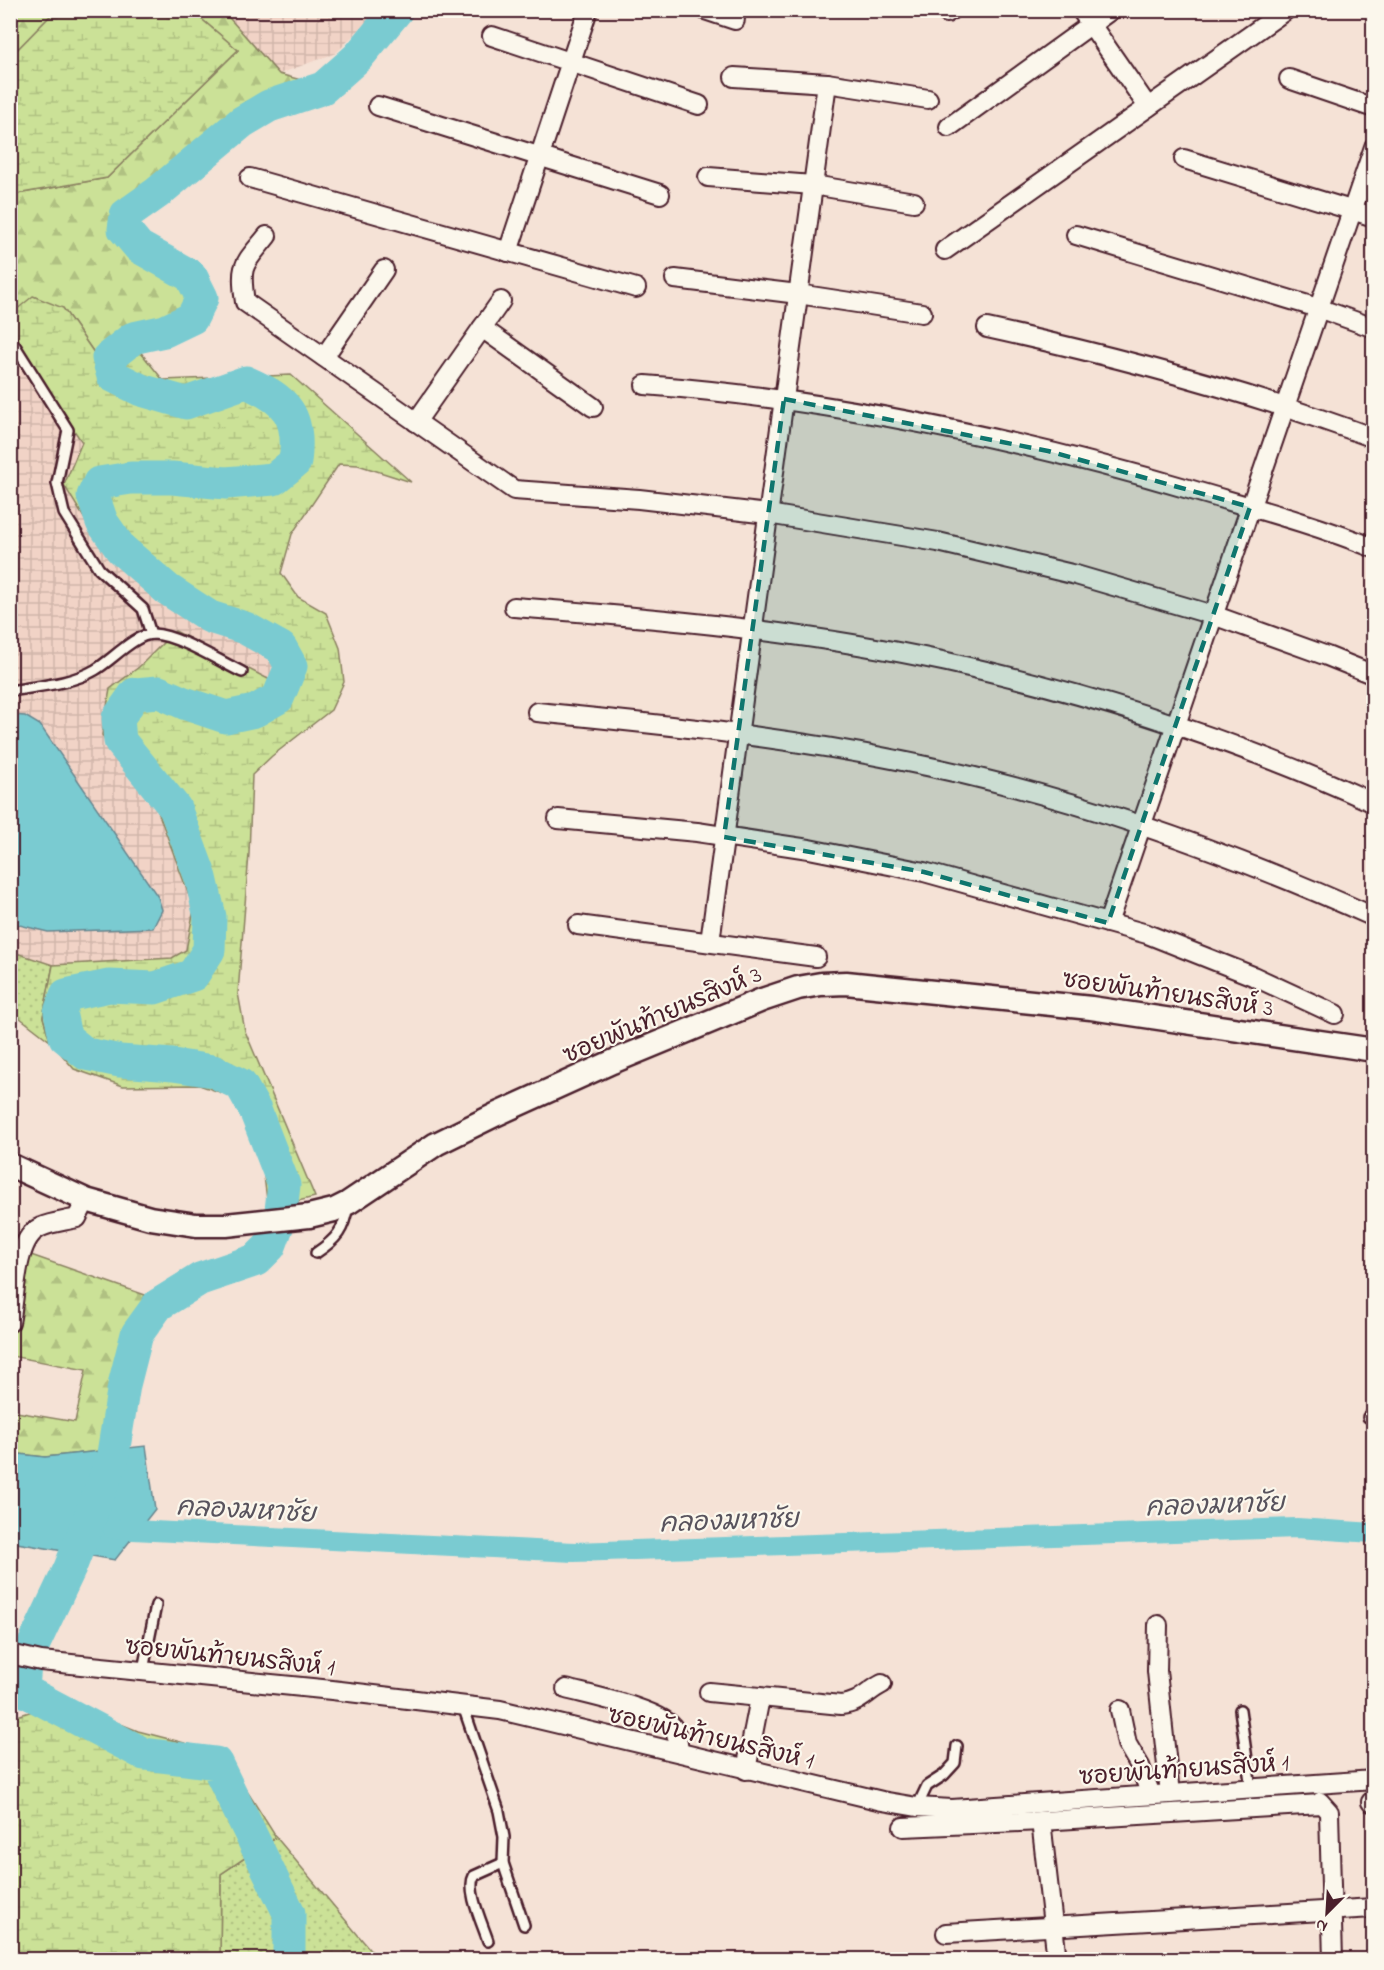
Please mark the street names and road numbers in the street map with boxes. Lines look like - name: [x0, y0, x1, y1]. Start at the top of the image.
- street label: ซอยพันท้ายนรสิงห์ 3: [558, 958, 768, 1074]
- street label: ซอยพันท้ายนรสิงห์ 3: [1060, 962, 1276, 1028]
- street label: ซอยพันท้ายนรสิงห์ 1: [123, 1629, 337, 1687]
- street label: ซอยพันท้ายนรสิงห์ 1: [604, 1698, 818, 1780]
- street label: ซอยพันท้ายนรสิงห์ 1: [1078, 1746, 1291, 1796]

